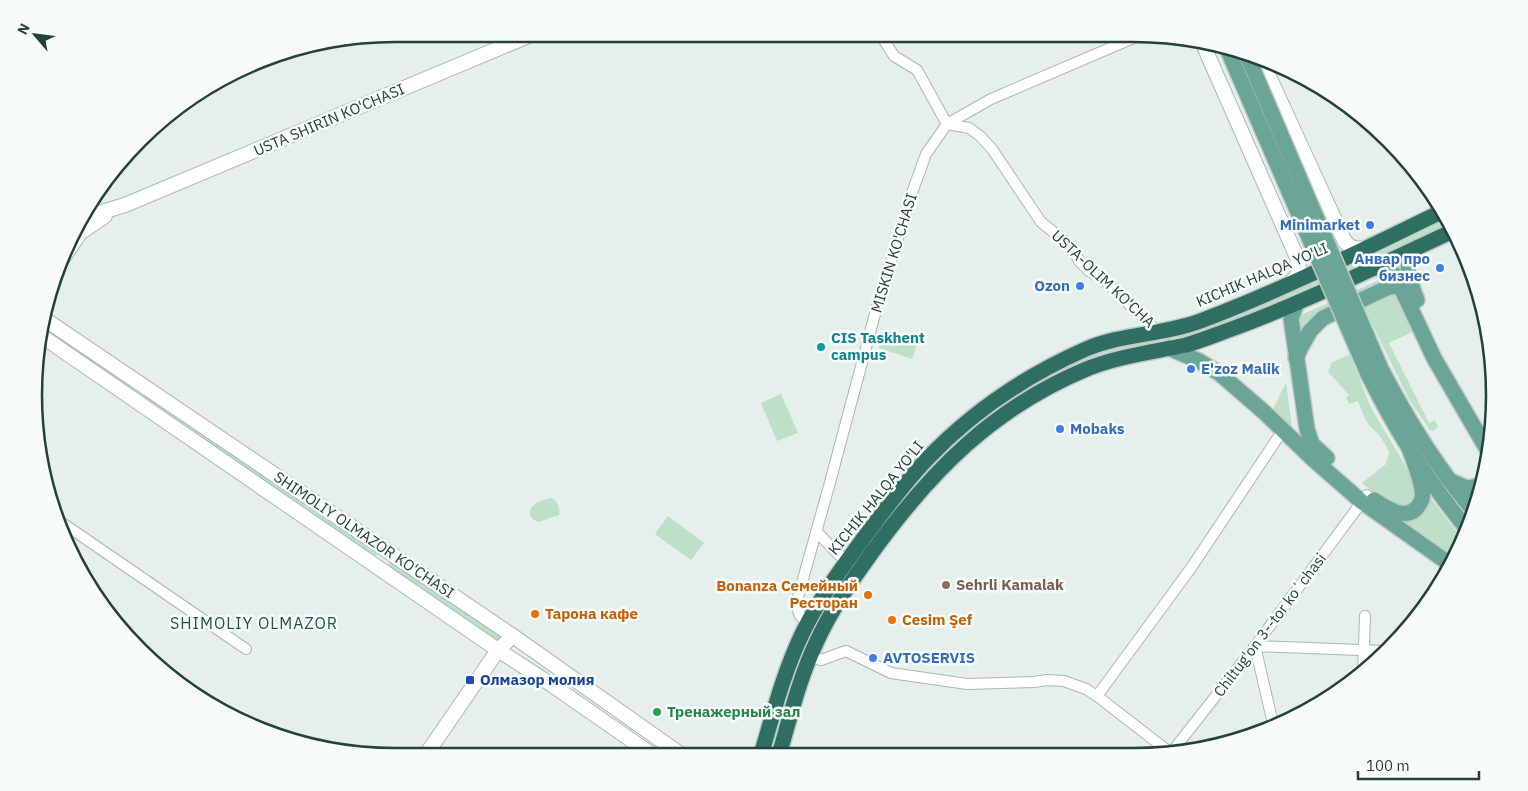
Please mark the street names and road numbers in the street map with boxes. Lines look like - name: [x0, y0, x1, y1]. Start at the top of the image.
- street label: USTA SHIRIN KO'CHASI: [251, 79, 407, 160]
- street label: MISKIN KO'CHASI: [866, 191, 921, 315]
- street label: USTA-OLIM KO'CHA: [1048, 226, 1159, 332]
- street label: KICHIK HALQA YO'LI: [1193, 238, 1331, 311]
- street label: KICHIK HALQA YO'LI: [824, 437, 927, 559]
- street label: SHIMOLIY OLMAZOR KO'CHASI: [270, 467, 458, 602]
- street label: Chiltug'on 3--tor koʻchasi: [1209, 549, 1330, 700]

